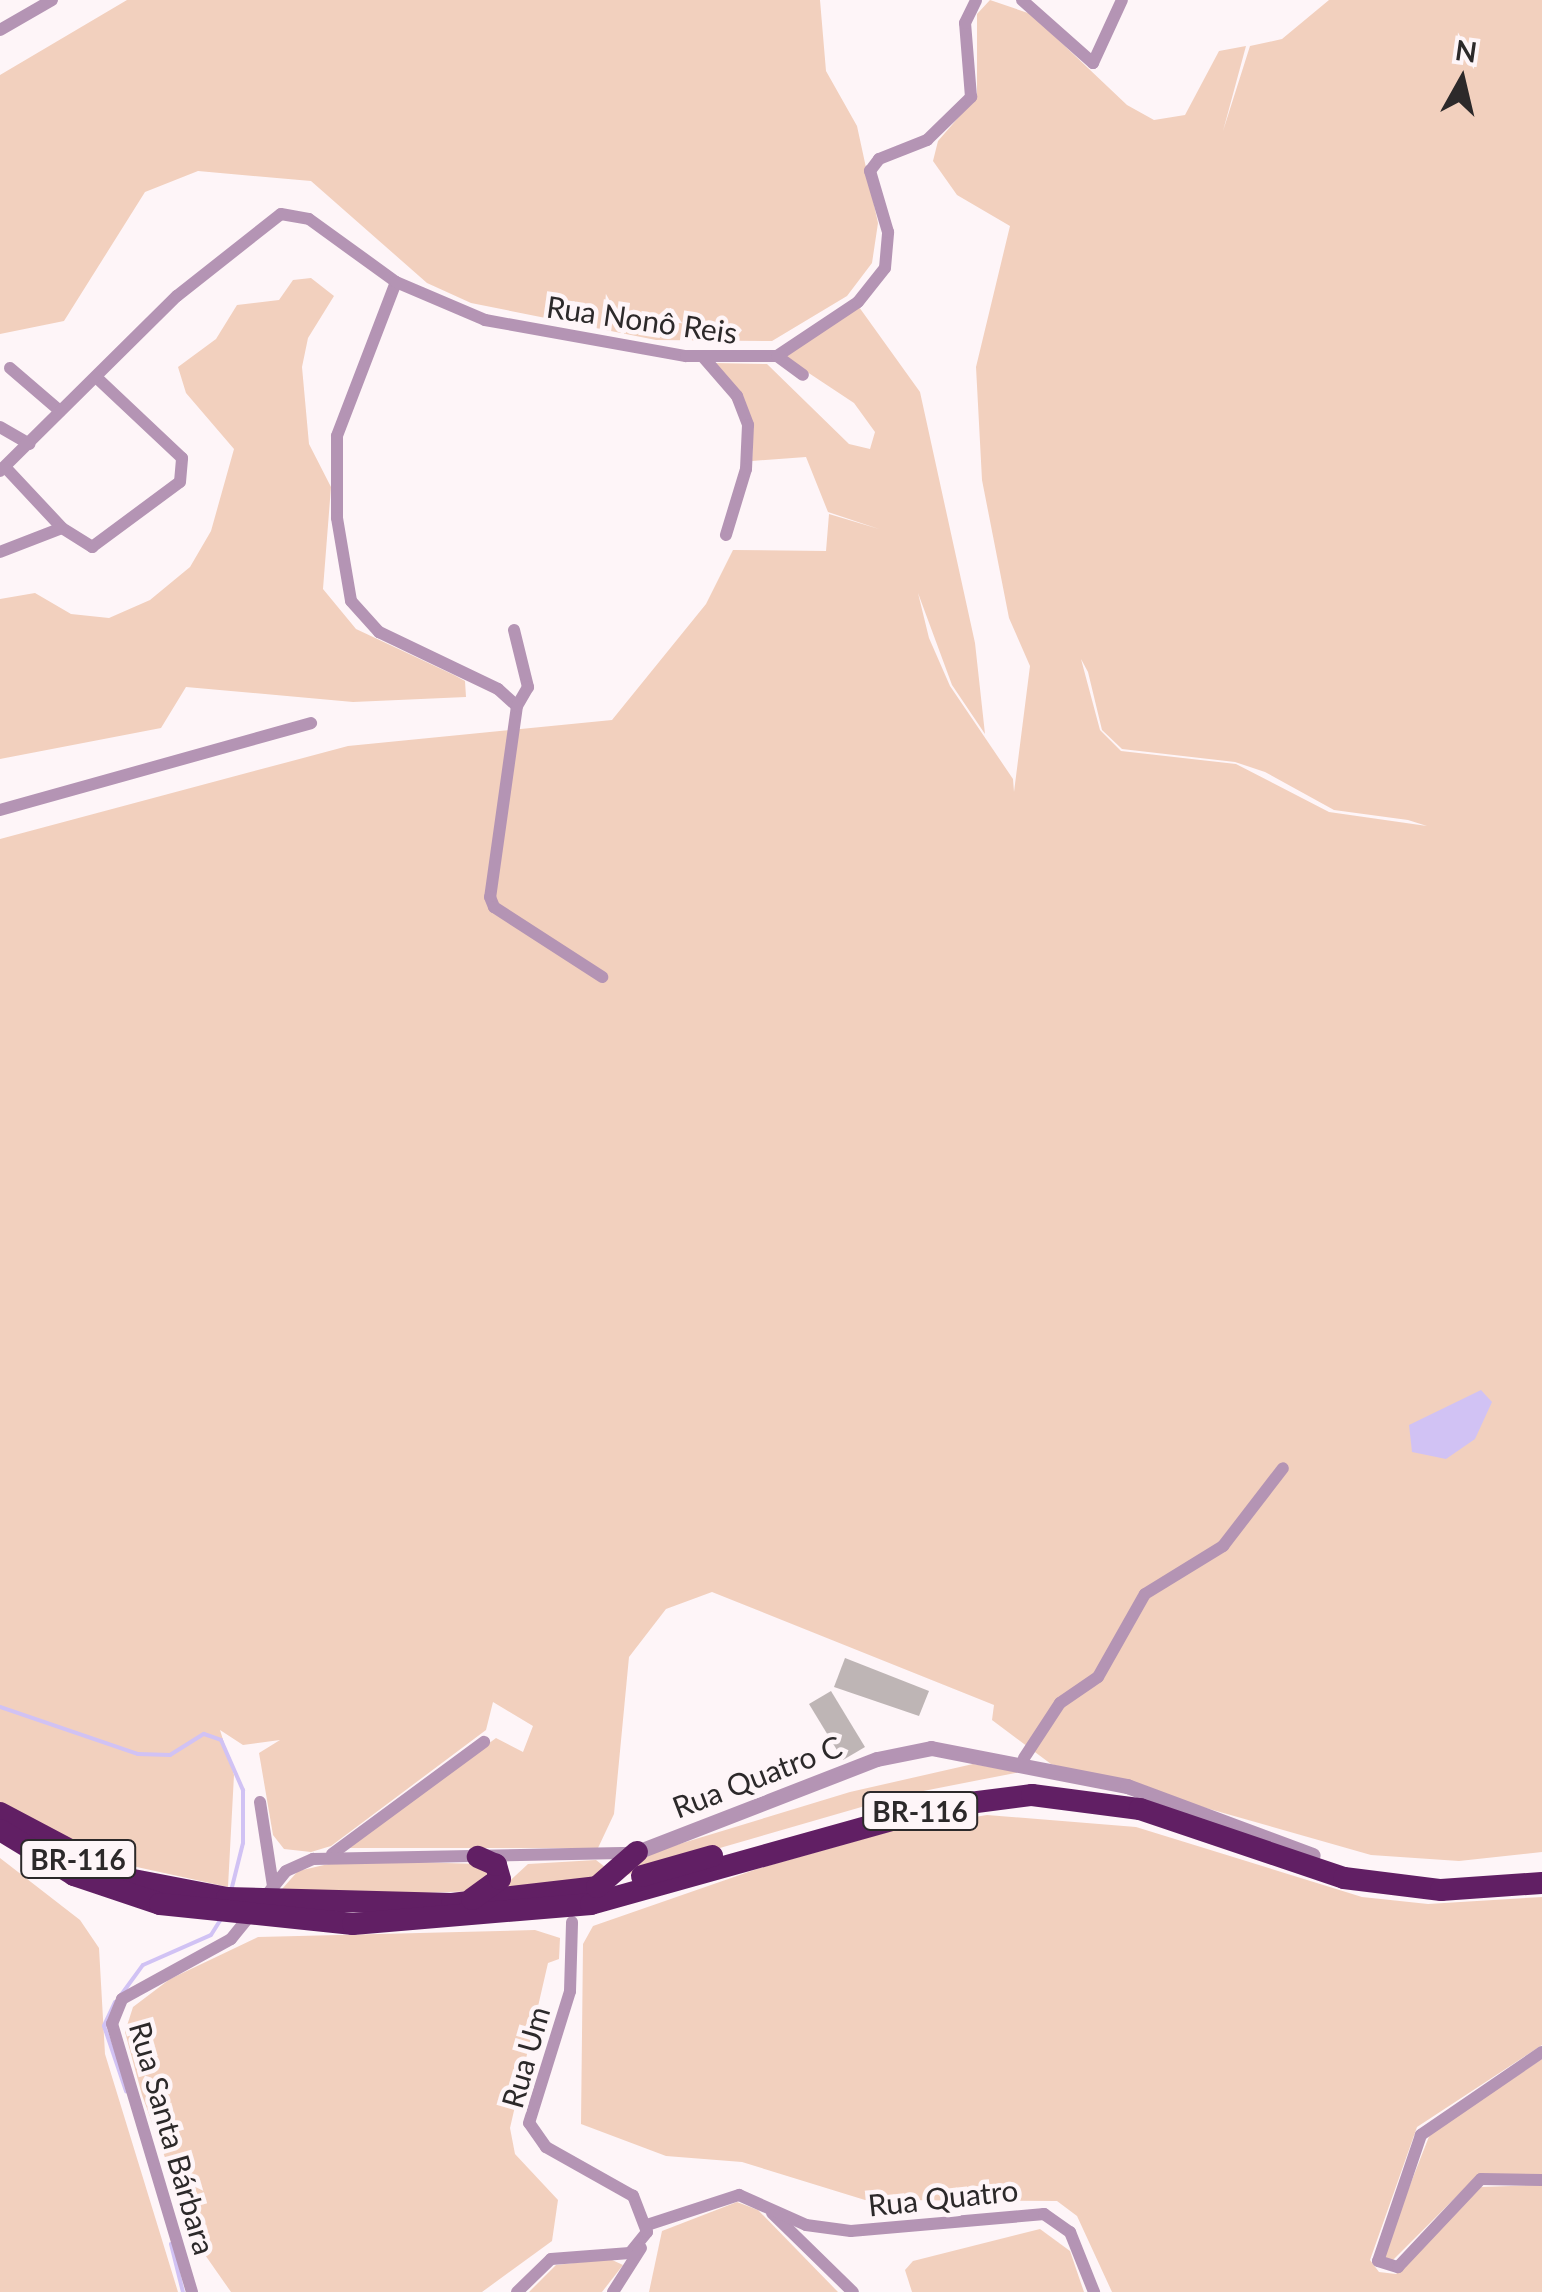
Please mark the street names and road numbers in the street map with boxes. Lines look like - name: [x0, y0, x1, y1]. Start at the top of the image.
- street label: Rua Nonô Reis: [544, 288, 740, 350]
- street label: Rua Quatro C: [667, 1727, 847, 1825]
- road number: BR-116: [860, 1788, 980, 1834]
- road number: BR-116: [18, 1836, 138, 1882]
- street label: Rua Um: [493, 2002, 557, 2112]
- street label: Rua Santa Bárbara: [123, 2017, 223, 2259]
- street label: Rua Quatro: [866, 2171, 1020, 2223]

